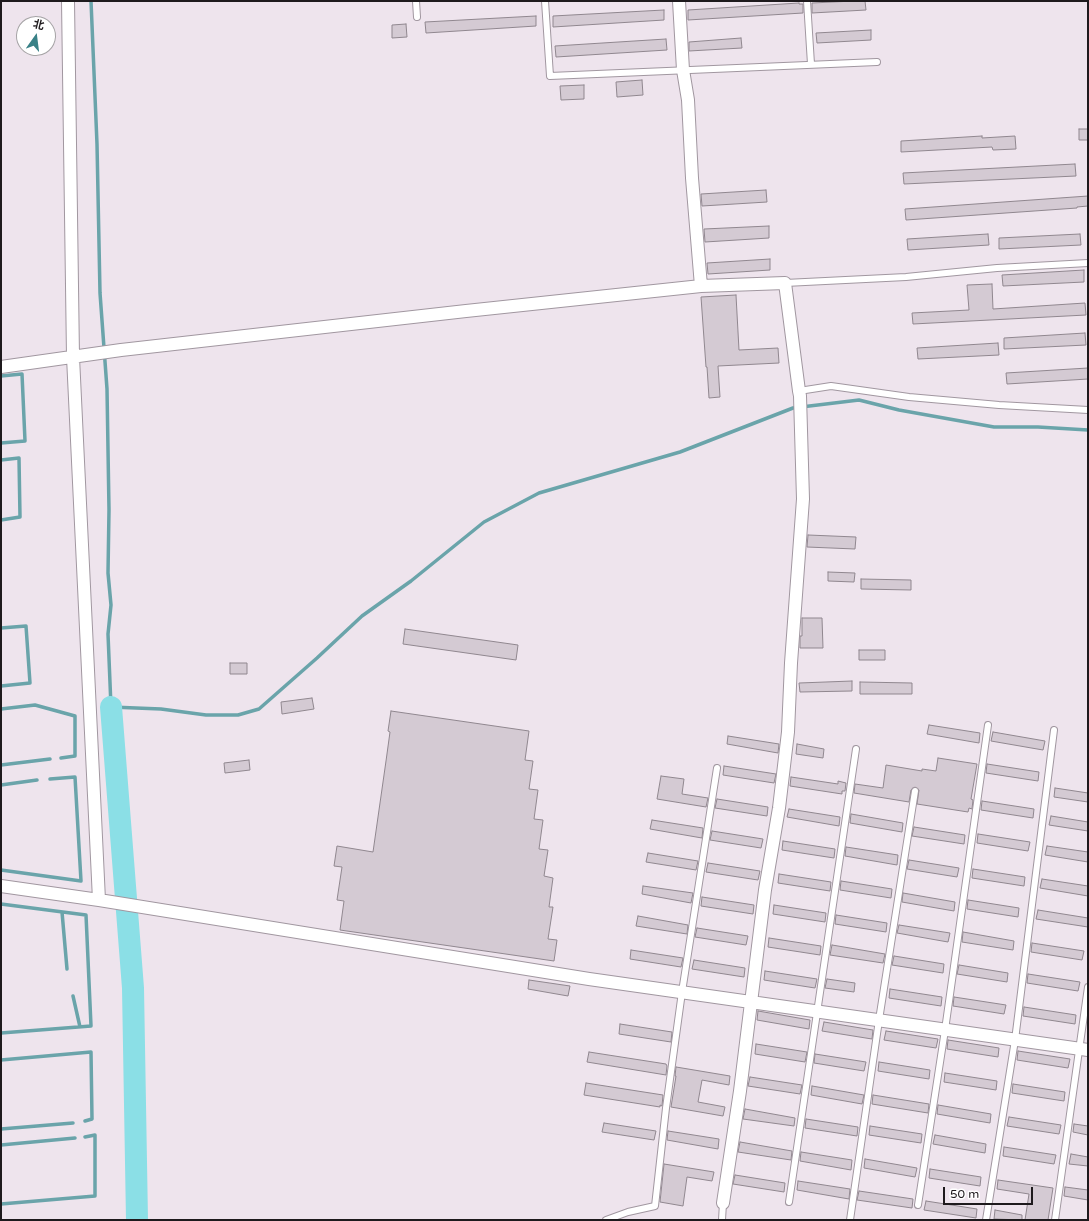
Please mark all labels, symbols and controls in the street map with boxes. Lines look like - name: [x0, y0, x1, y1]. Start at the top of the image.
- north arrow: [16, 16, 56, 56]
- text: 北: [32, 17, 46, 32]
- scale bar: [945, 1179, 1035, 1205]
- text: 50 m: [950, 1187, 979, 1201]

